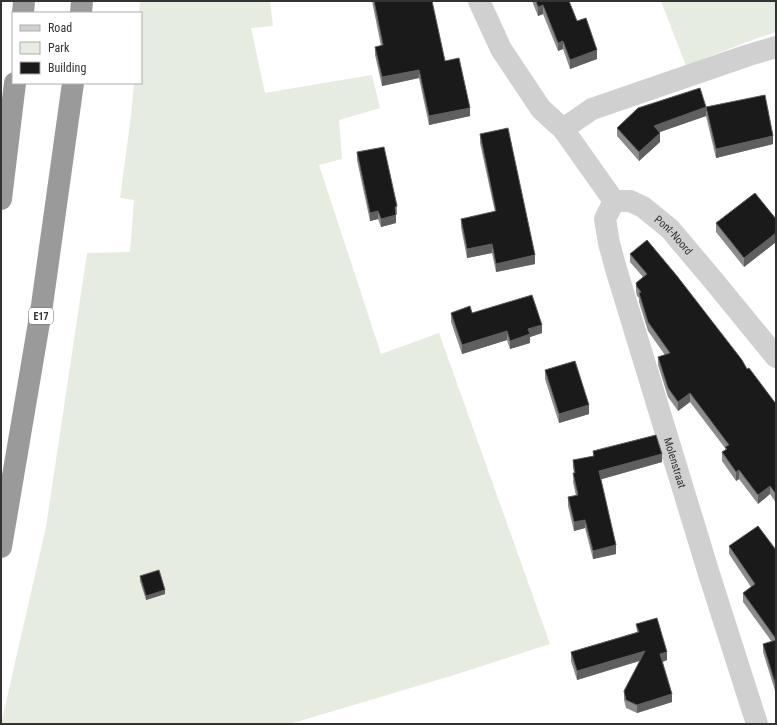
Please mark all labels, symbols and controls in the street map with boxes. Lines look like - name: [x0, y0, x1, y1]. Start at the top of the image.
- legend: [12, 12, 142, 84]
- text: Road: [48, 21, 72, 35]
- text: Park: [48, 41, 70, 55]
- text: Building: [48, 61, 86, 75]
- street label: Pont-Noord: [652, 213, 695, 258]
- road number: E17: [29, 308, 53, 324]
- street label: Molenstraat: [661, 436, 688, 490]

